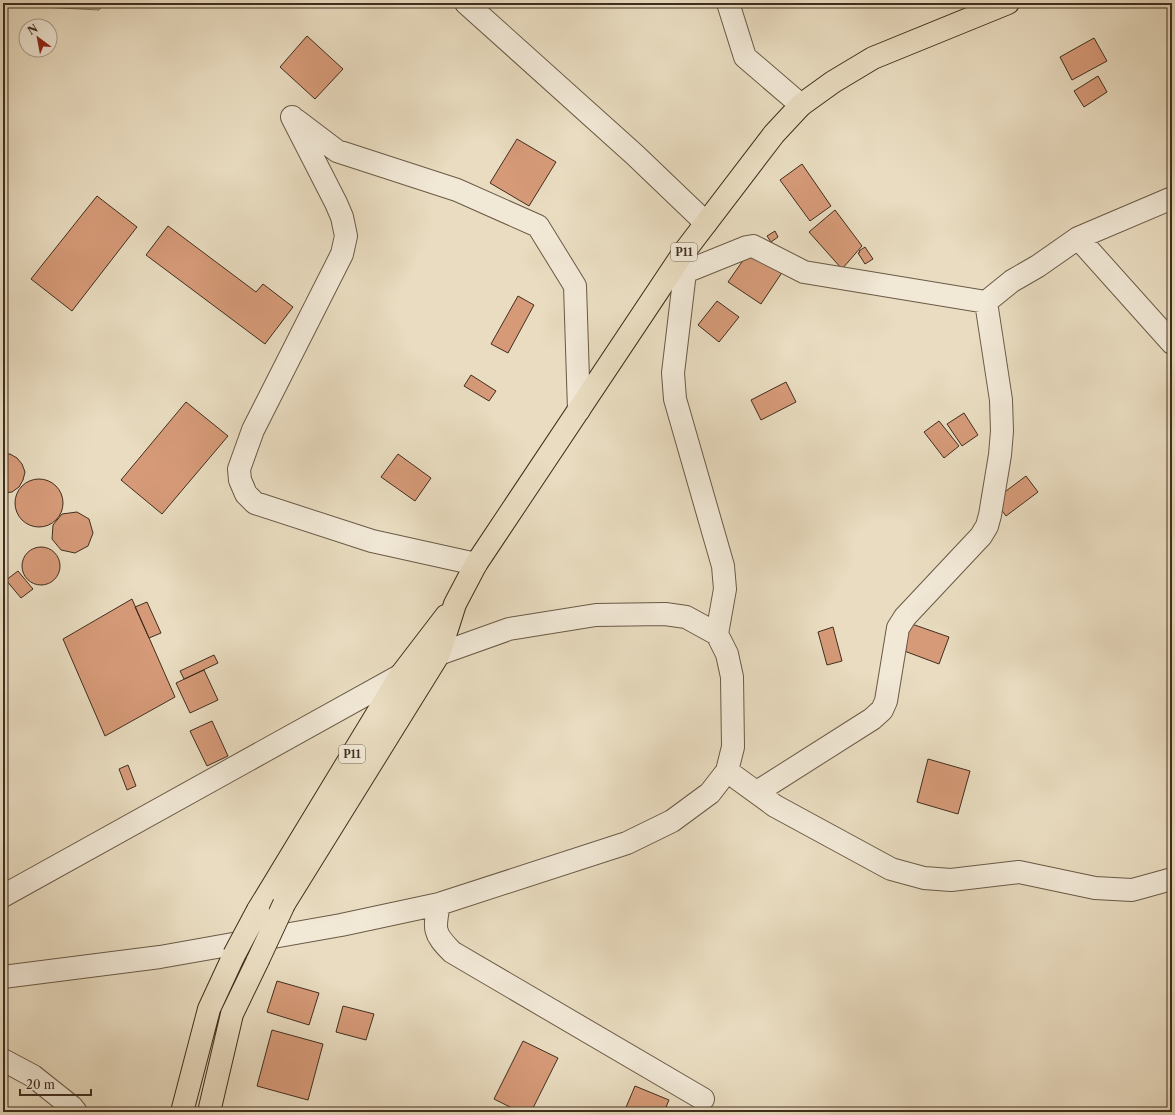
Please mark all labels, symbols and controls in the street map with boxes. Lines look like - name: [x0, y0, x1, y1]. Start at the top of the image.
- north arrow: [18, 18, 58, 58]
- text: N: [25, 21, 41, 38]
- road number: P11: [671, 243, 697, 261]
- road number: P11: [339, 745, 365, 763]
- scale bar: [20, 1071, 91, 1097]
- text: 20 m: [26, 1077, 55, 1092]

